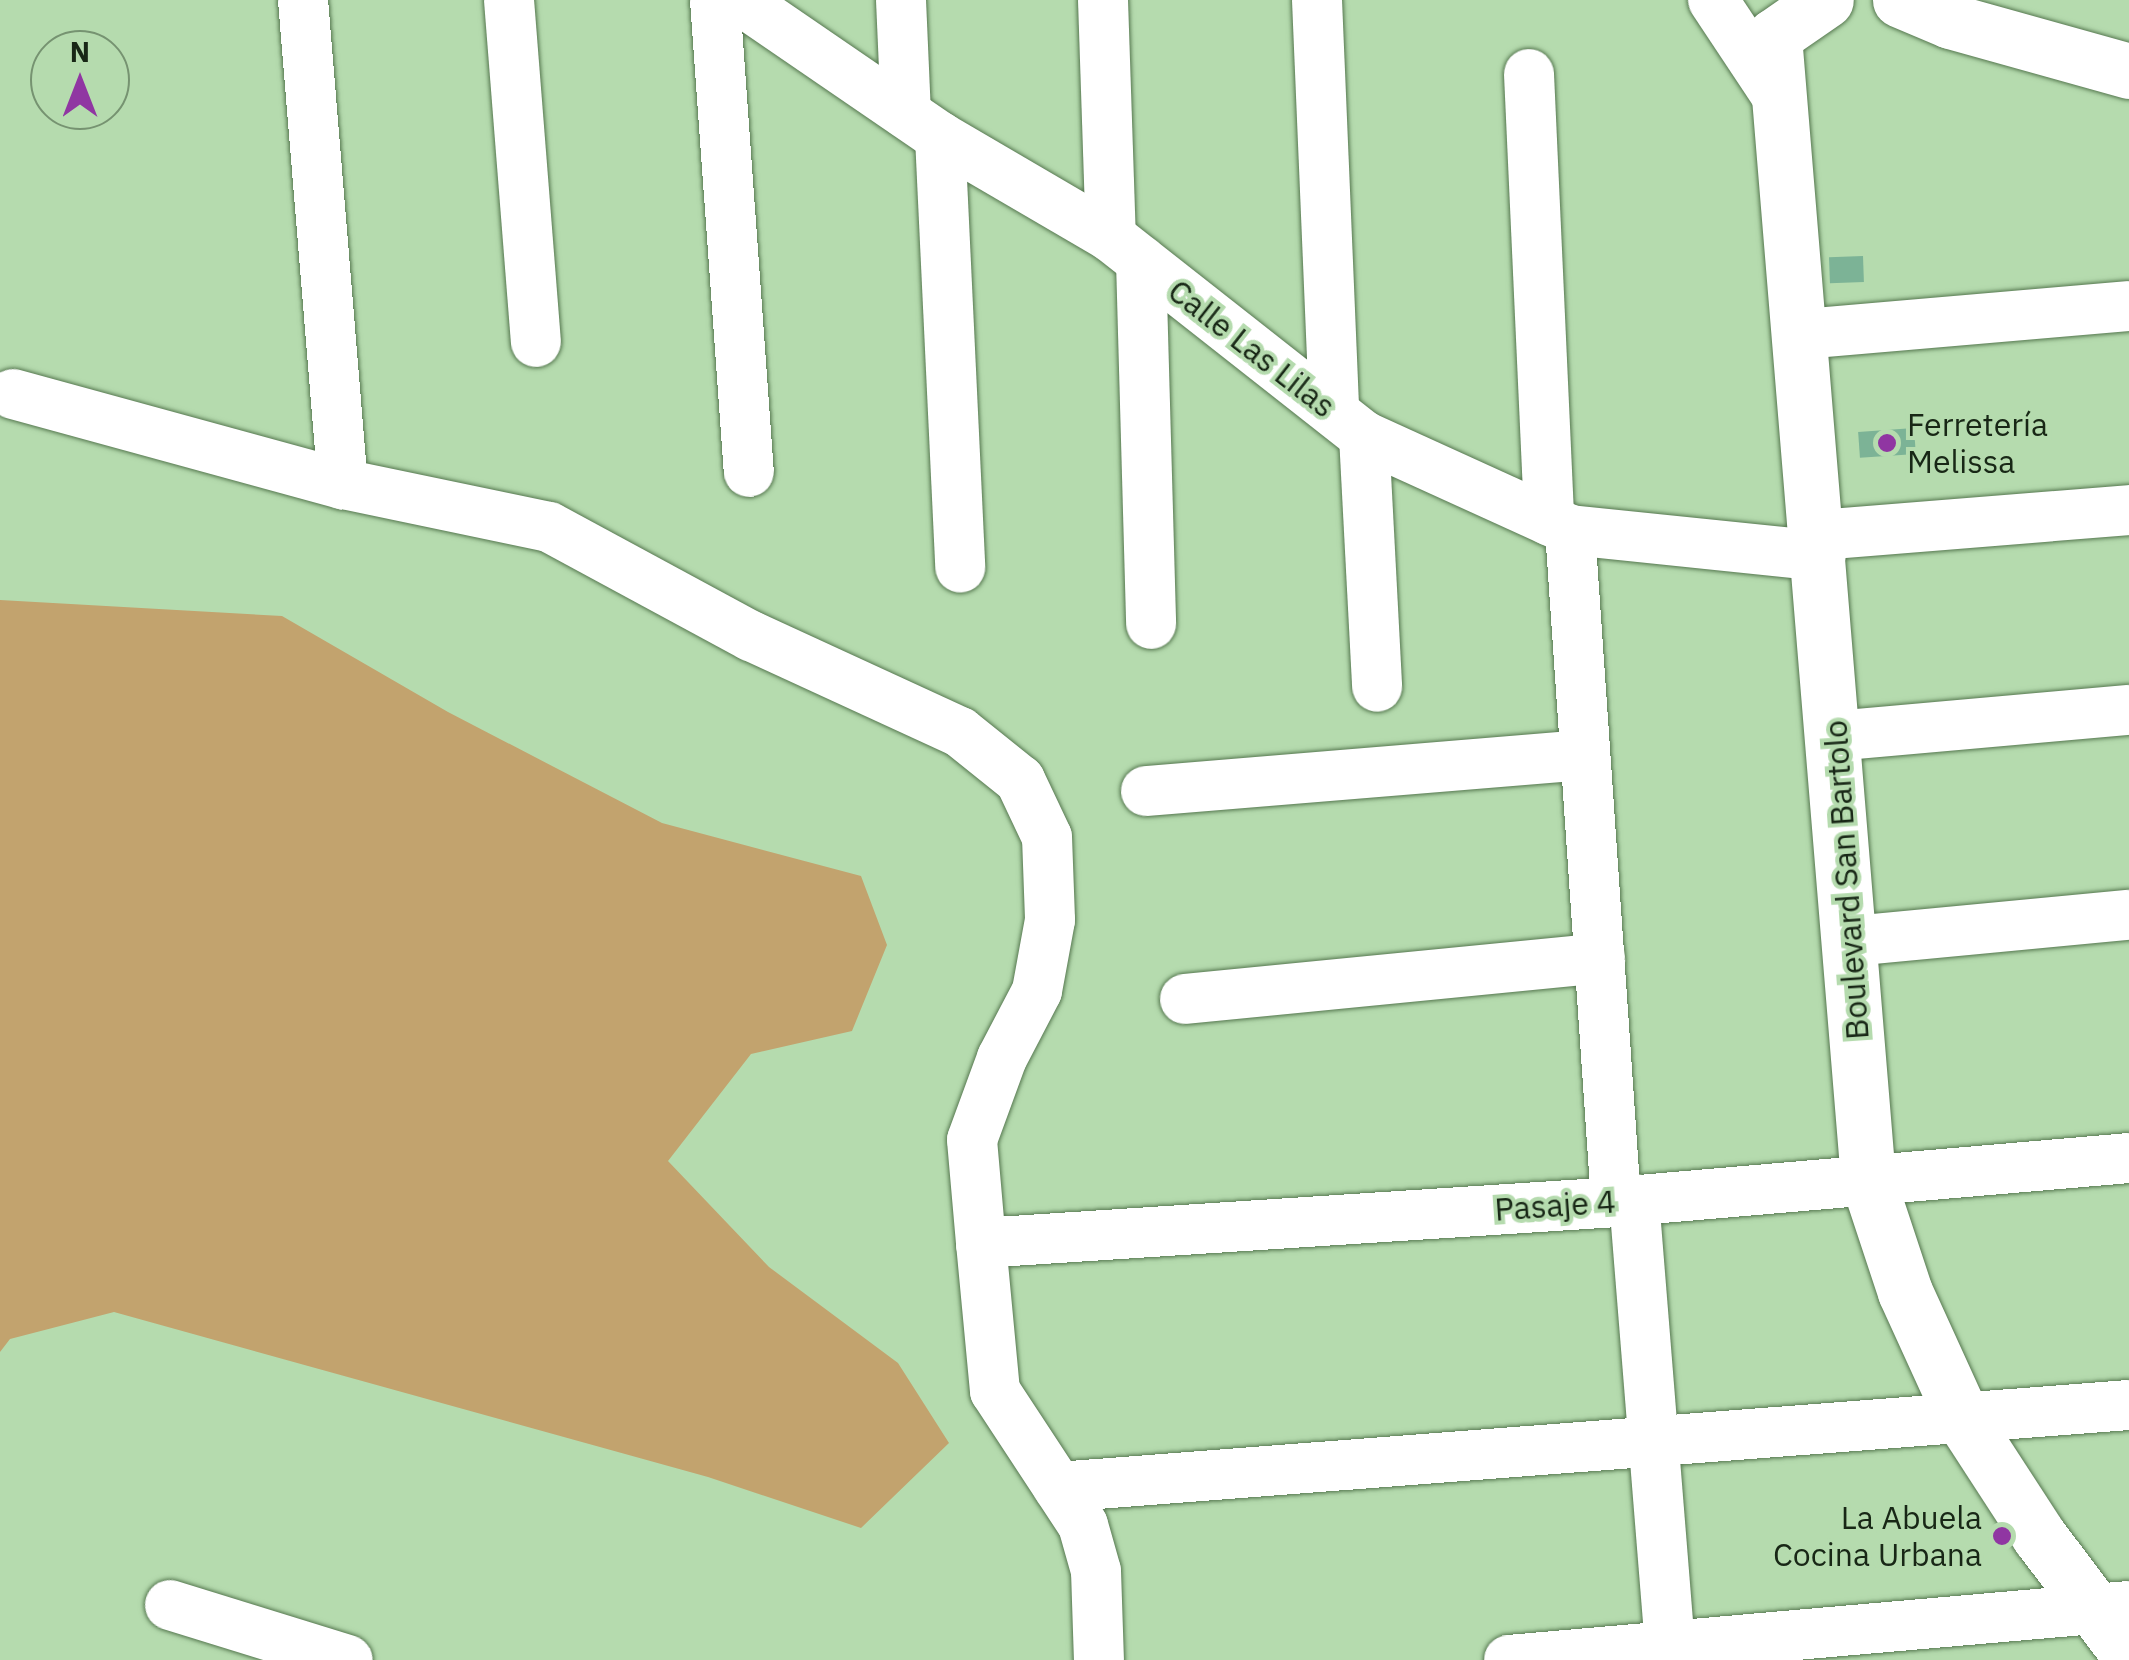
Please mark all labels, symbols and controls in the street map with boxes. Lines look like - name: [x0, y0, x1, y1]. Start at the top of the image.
- north arrow: [30, 30, 130, 130]
- text: N: [70, 33, 90, 70]
- street label: Calle Las Lilas: [1161, 271, 1343, 425]
- place label: Ferretería Melissa: [1907, 406, 2048, 481]
- marker: Ferretería Melissa: [1876, 432, 1898, 454]
- street label: Boulevard San Bartolo: [1816, 719, 1876, 1041]
- street label: Pasaje 4: [1493, 1182, 1617, 1228]
- place label: La Abuela Cocina Urbana: [1773, 1499, 1982, 1574]
- marker: La Abuela Cocina Urbana: [1991, 1525, 2013, 1547]

